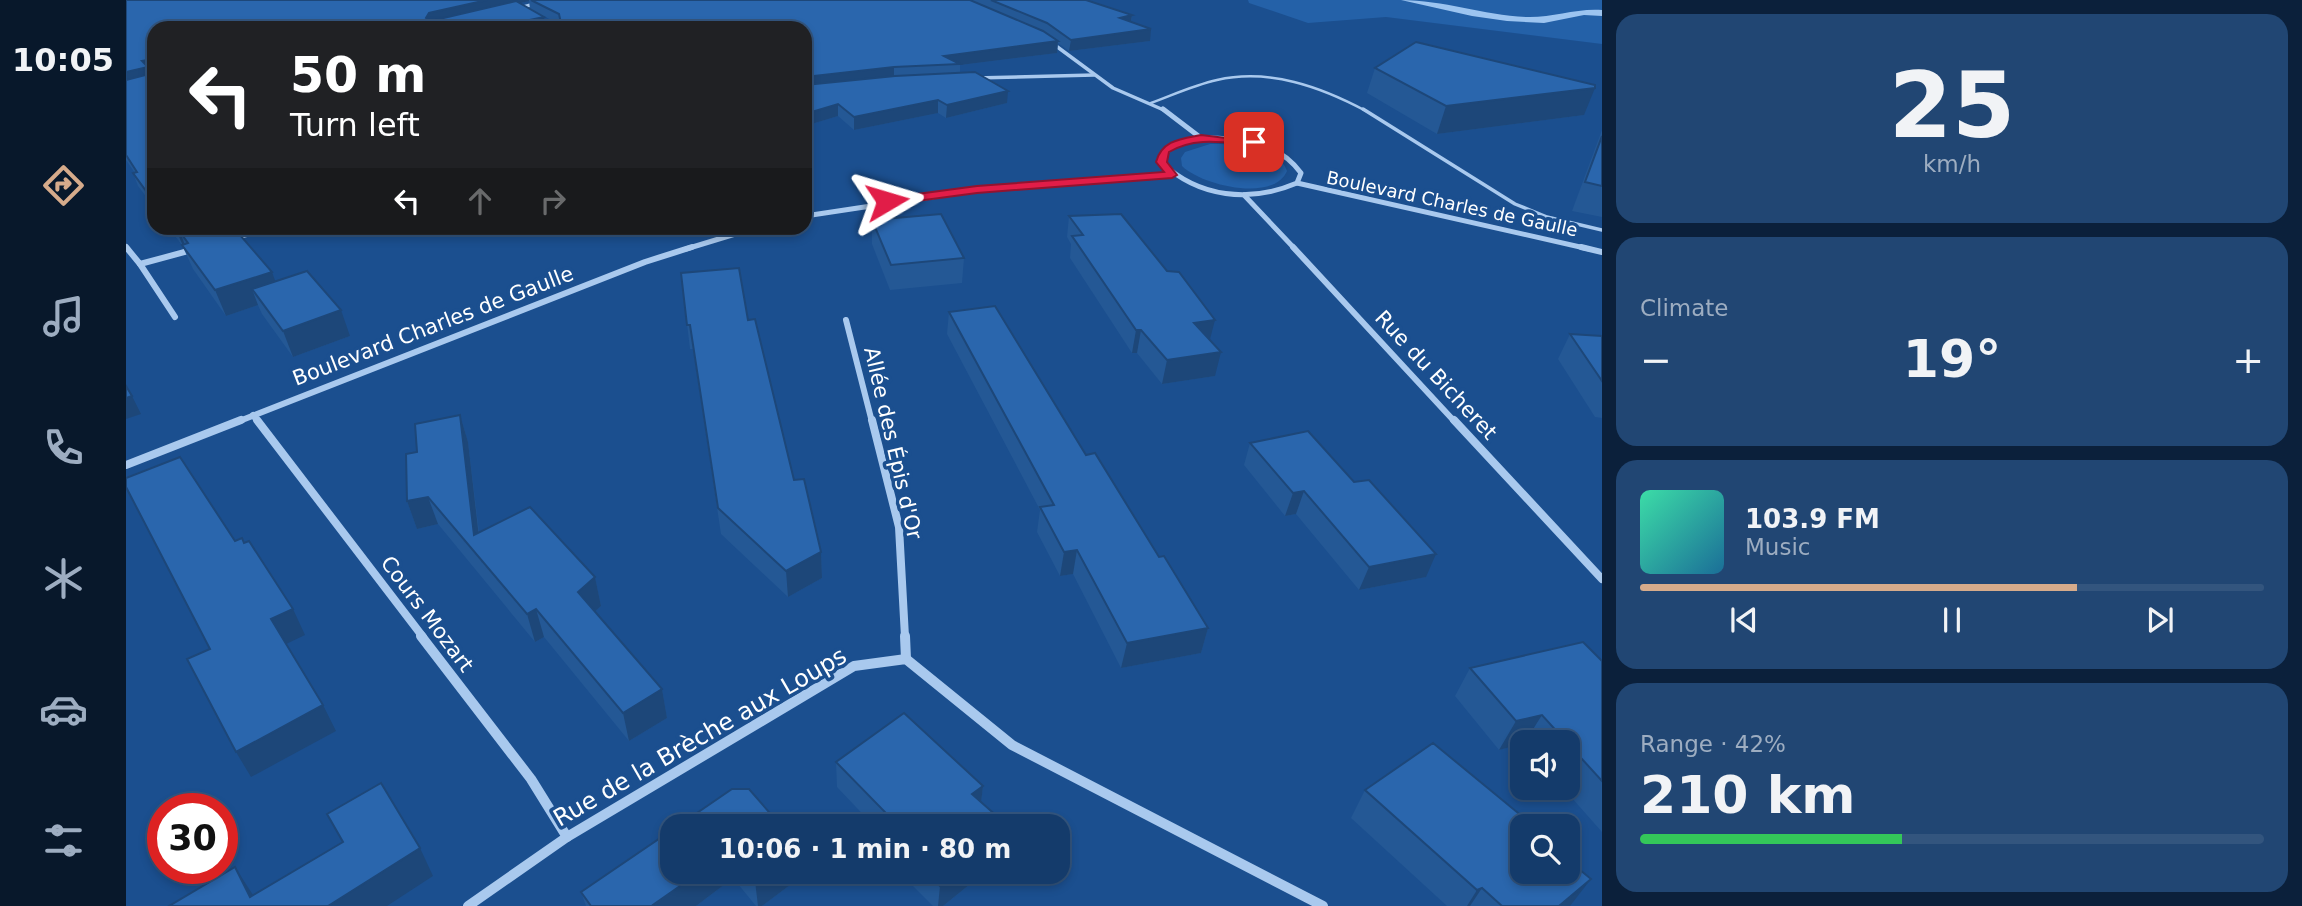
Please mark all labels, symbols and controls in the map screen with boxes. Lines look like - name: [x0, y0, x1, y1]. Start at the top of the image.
- text: 10:05: [12, 41, 114, 79]
- text: 50 m: [290, 47, 426, 104]
- icon: left: [175, 49, 266, 140]
- text: 25: [1889, 53, 2015, 158]
- text: Turn left: [290, 106, 420, 144]
- pin: [1224, 112, 1284, 172]
- icon: arrive: [1235, 123, 1273, 161]
- text: km/h: [1923, 151, 1981, 177]
- icon: directions: [39, 161, 88, 210]
- position arrow: [850, 164, 924, 238]
- street label: Boulevard Charles de Gaulle: [1325, 167, 1580, 240]
- icon: left: [388, 182, 426, 220]
- icon: ahead: [461, 182, 499, 220]
- icon: right: [534, 182, 572, 220]
- street label: Boulevard Charles de Gaulle: [289, 261, 577, 391]
- icon: music: [39, 292, 88, 341]
- text: Climate: [1640, 295, 1729, 321]
- street label: Rue du Bicheret: [1370, 306, 1502, 444]
- text: 19°: [1903, 329, 2001, 389]
- text: −: [1640, 338, 1672, 382]
- text: +: [2232, 338, 2264, 382]
- street label: Allée des Épis d'Or: [859, 344, 928, 542]
- icon: phone: [39, 423, 88, 472]
- text: 103.9 FM: [1745, 504, 1880, 534]
- text: Music: [1745, 534, 1810, 560]
- street label: Cours Mozart: [376, 551, 478, 677]
- icon: climate: [39, 554, 88, 603]
- icon: previous: [1725, 601, 1763, 639]
- icon: pause: [1933, 601, 1971, 639]
- icon: next: [2141, 601, 2179, 639]
- street label: Rue de la Brèche aux Loups: [549, 641, 851, 833]
- icon: car: [39, 685, 88, 734]
- map controls: [1510, 730, 1580, 884]
- button: sound: [1510, 730, 1580, 800]
- text: Range · 42%: [1640, 731, 1786, 757]
- text: 210 km: [1640, 765, 1855, 825]
- speed limit sign: 30: [147, 793, 238, 884]
- button: search: [1510, 814, 1580, 884]
- icon: filters: [39, 816, 88, 865]
- text: 10:06 · 1 min · 80 m: [719, 834, 1011, 864]

